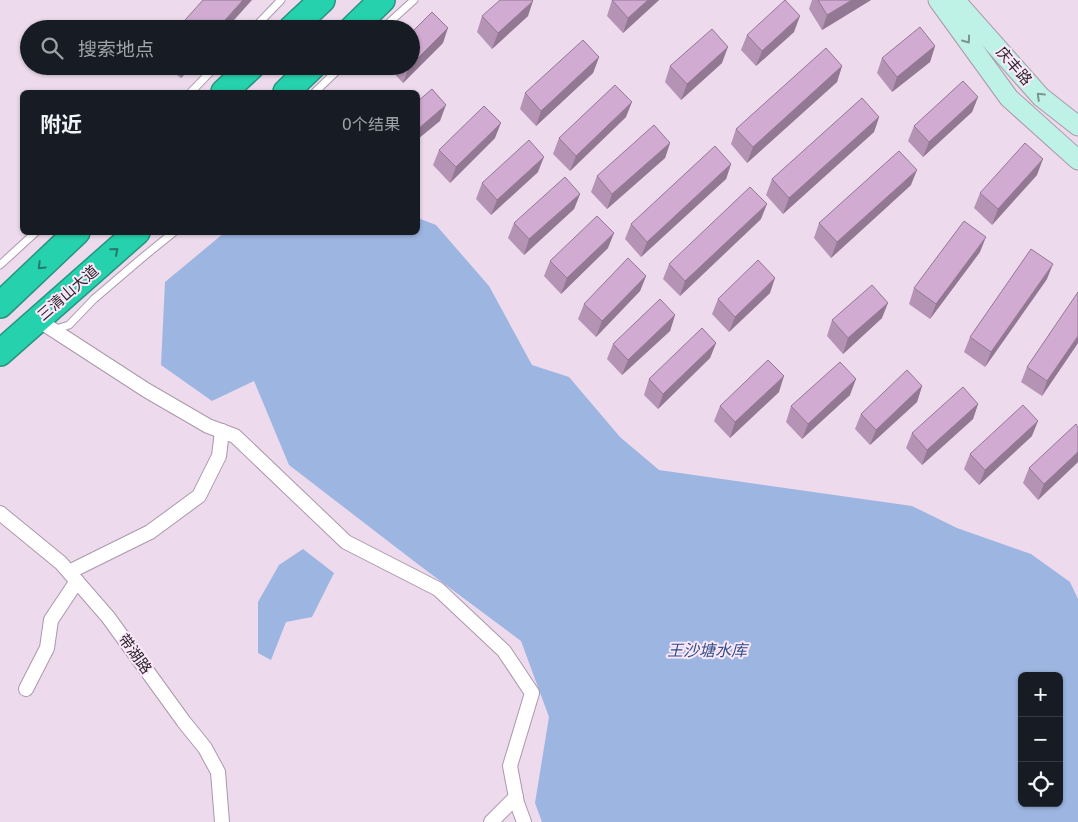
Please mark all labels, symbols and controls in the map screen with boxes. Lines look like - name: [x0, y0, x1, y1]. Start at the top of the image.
- search box: [20, 20, 420, 75]
- icon: search: [38, 34, 66, 62]
- one-way arrow: [960, 34, 970, 43]
- text: 搜索地点: [78, 38, 154, 60]
- street label: 庆丰路: [992, 43, 1036, 89]
- one-way arrow: [1037, 93, 1046, 102]
- text: 附近: [40, 113, 82, 137]
- text: 0个结果: [342, 115, 400, 134]
- one-way arrow: [110, 248, 119, 257]
- one-way arrow: [38, 260, 47, 269]
- street label: 三清山大道: [34, 262, 102, 324]
- street label: 带湖路: [114, 631, 156, 677]
- water label: 王沙塘水库: [667, 641, 750, 660]
- map controls: [1018, 672, 1063, 807]
- button: +: [1018, 672, 1063, 717]
- button: −: [1018, 717, 1063, 762]
- button: locate: [1018, 762, 1063, 807]

